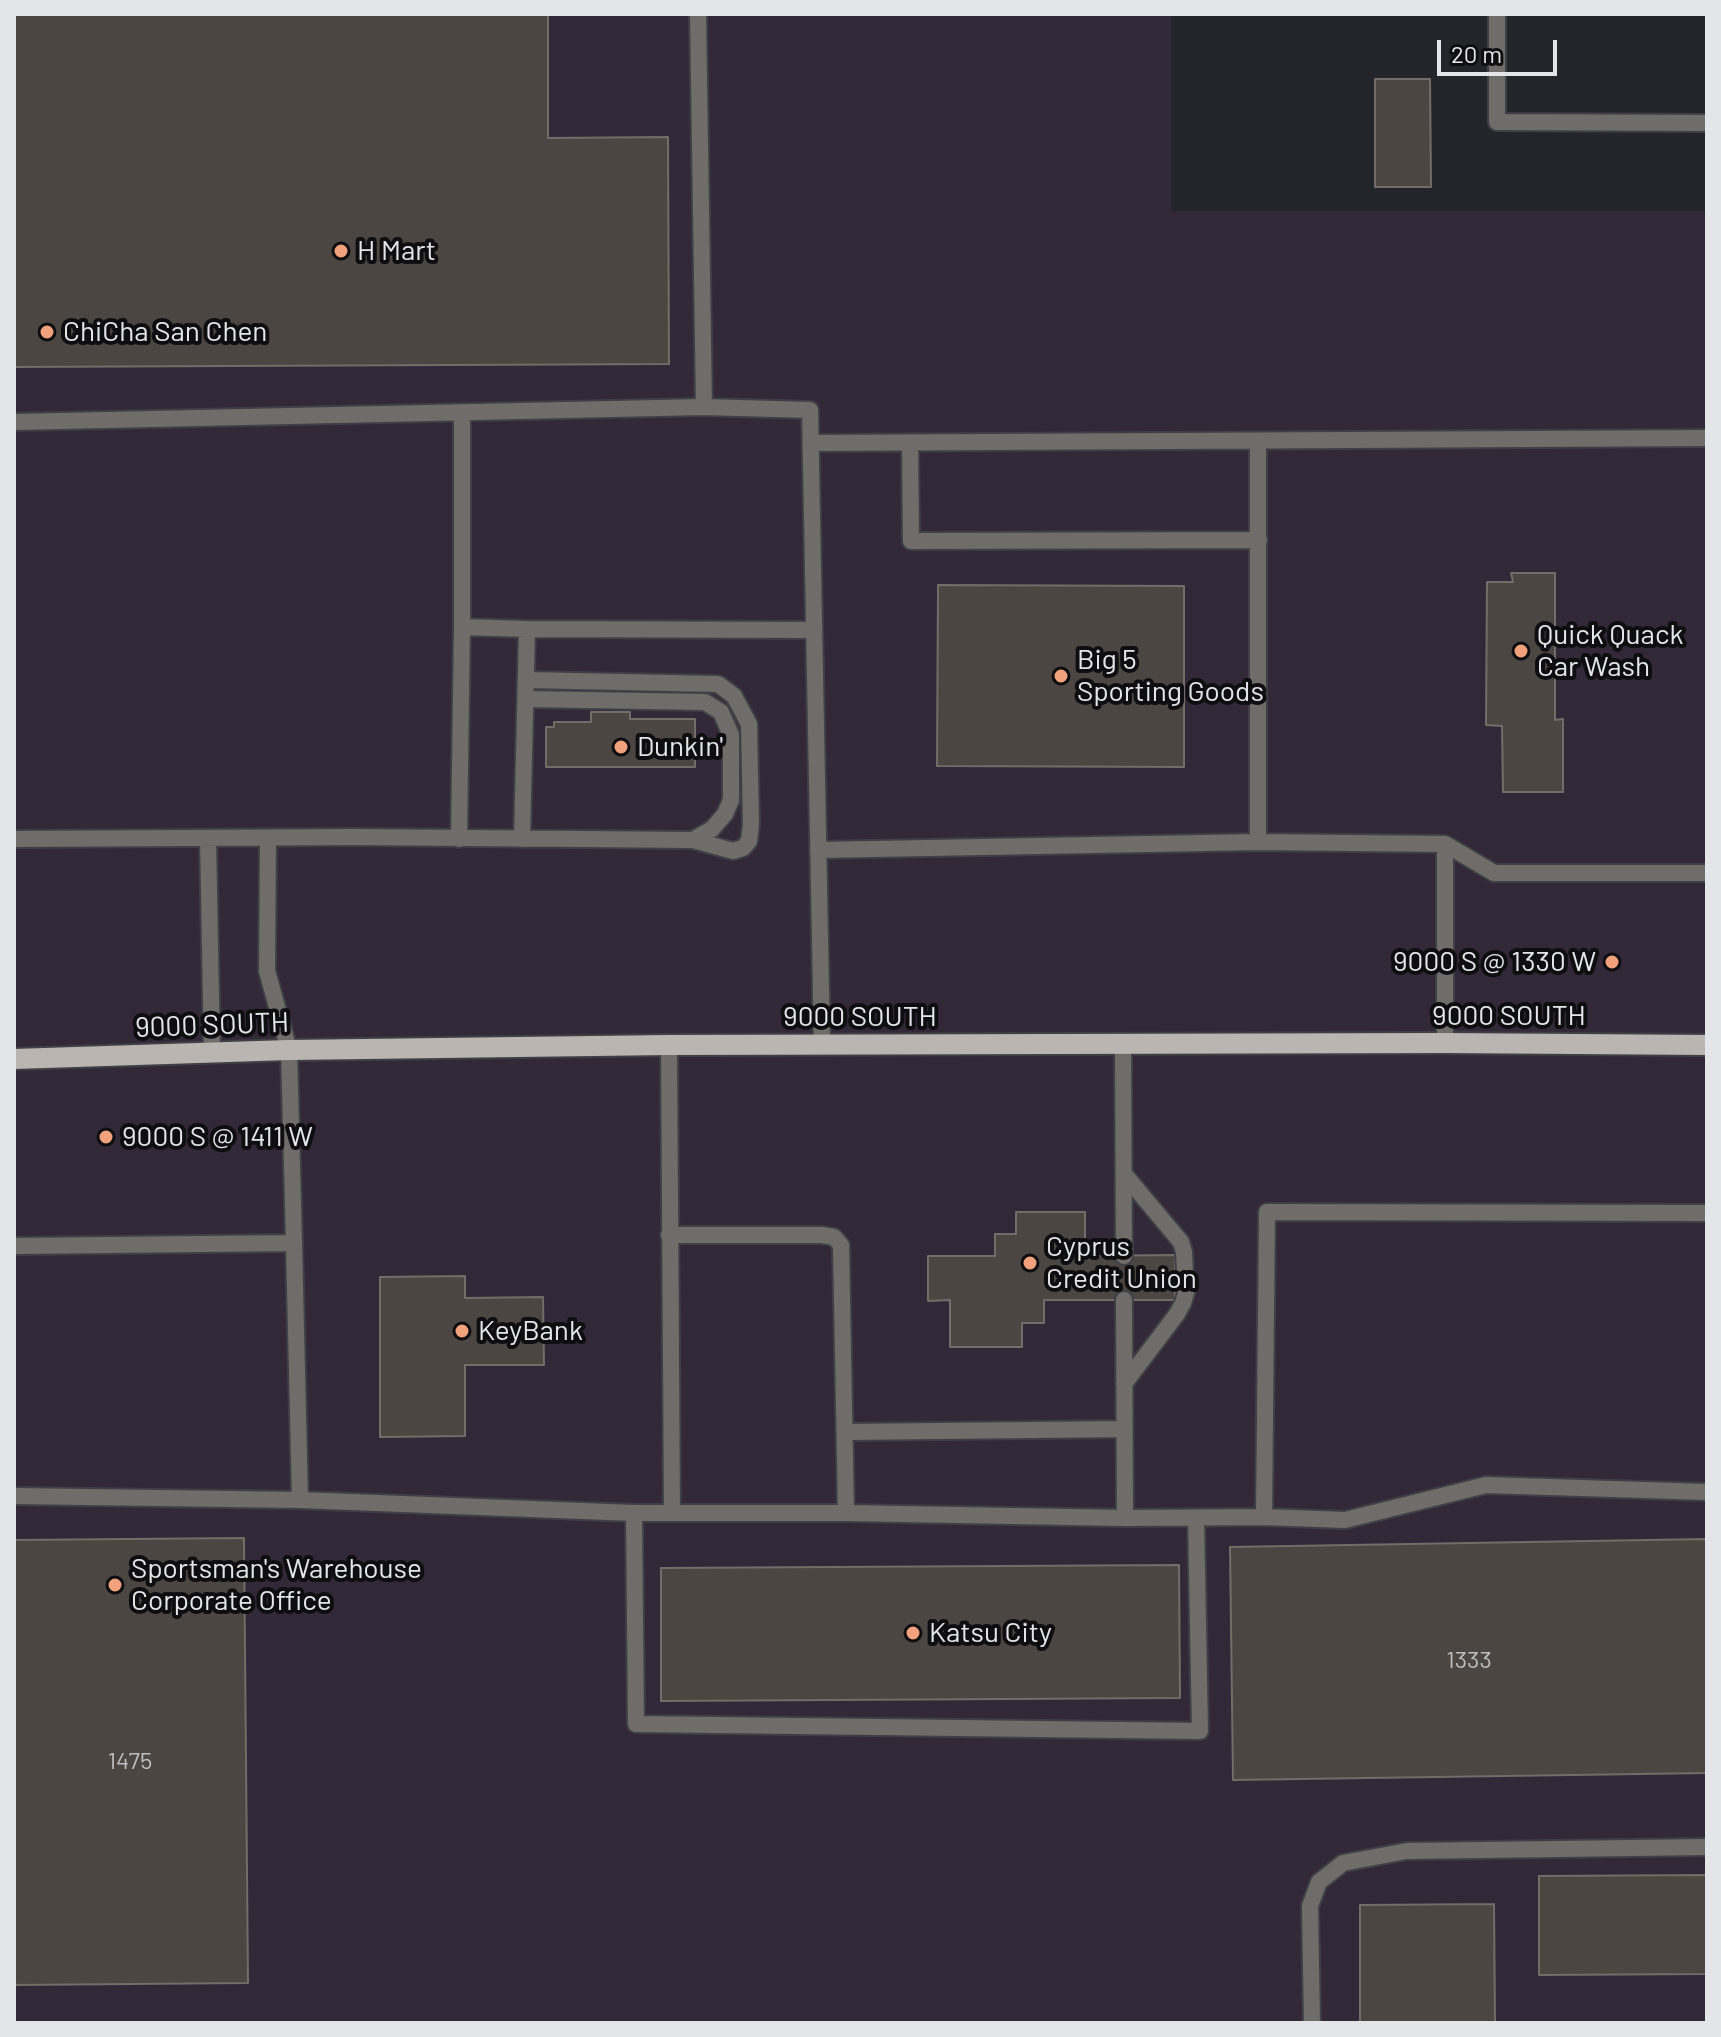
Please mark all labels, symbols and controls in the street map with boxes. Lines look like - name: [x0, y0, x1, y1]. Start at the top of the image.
- scale bar: [1441, 24, 1561, 74]
- text: 20 m: [1451, 39, 1502, 68]
- place label: H Mart: [357, 234, 436, 268]
- marker: H Mart: [332, 242, 350, 260]
- place label: ChiCha San Chen: [63, 315, 267, 349]
- marker: ChiCha San Chen: [38, 323, 56, 341]
- place label: Quick Quack Car Wash: [1537, 618, 1683, 684]
- marker: Quick Quack Car Wash: [1512, 642, 1530, 660]
- place label: Big 5 Sporting Goods: [1077, 643, 1264, 709]
- marker: Big 5 Sporting Goods: [1052, 667, 1070, 685]
- place label: Dunkin': [637, 730, 723, 764]
- marker: Dunkin': [612, 738, 630, 756]
- place label: 9000 S @ 1330 W: [1393, 945, 1596, 979]
- marker: 9000 S @ 1330 W: [1603, 953, 1621, 971]
- street label: 9000 SOUTH: [1432, 999, 1586, 1033]
- street label: 9000 SOUTH: [783, 1000, 937, 1034]
- street label: 9000 SOUTH: [135, 1006, 289, 1044]
- place label: 9000 S @ 1411 W: [122, 1120, 313, 1154]
- marker: 9000 S @ 1411 W: [97, 1128, 115, 1146]
- place label: Cyprus Credit Union: [1046, 1230, 1197, 1296]
- marker: Cyprus Credit Union: [1021, 1254, 1039, 1272]
- place label: KeyBank: [478, 1314, 583, 1348]
- marker: KeyBank: [453, 1322, 471, 1340]
- place label: Sportsman's Warehouse Corporate Office: [131, 1552, 422, 1618]
- marker: Sportsman's Warehouse Corporate Office: [106, 1576, 124, 1594]
- place label: Katsu City: [929, 1616, 1052, 1650]
- marker: Katsu City: [904, 1624, 922, 1642]
- house number: 1333: [1446, 1646, 1492, 1674]
- house number: 1475: [108, 1747, 152, 1775]

